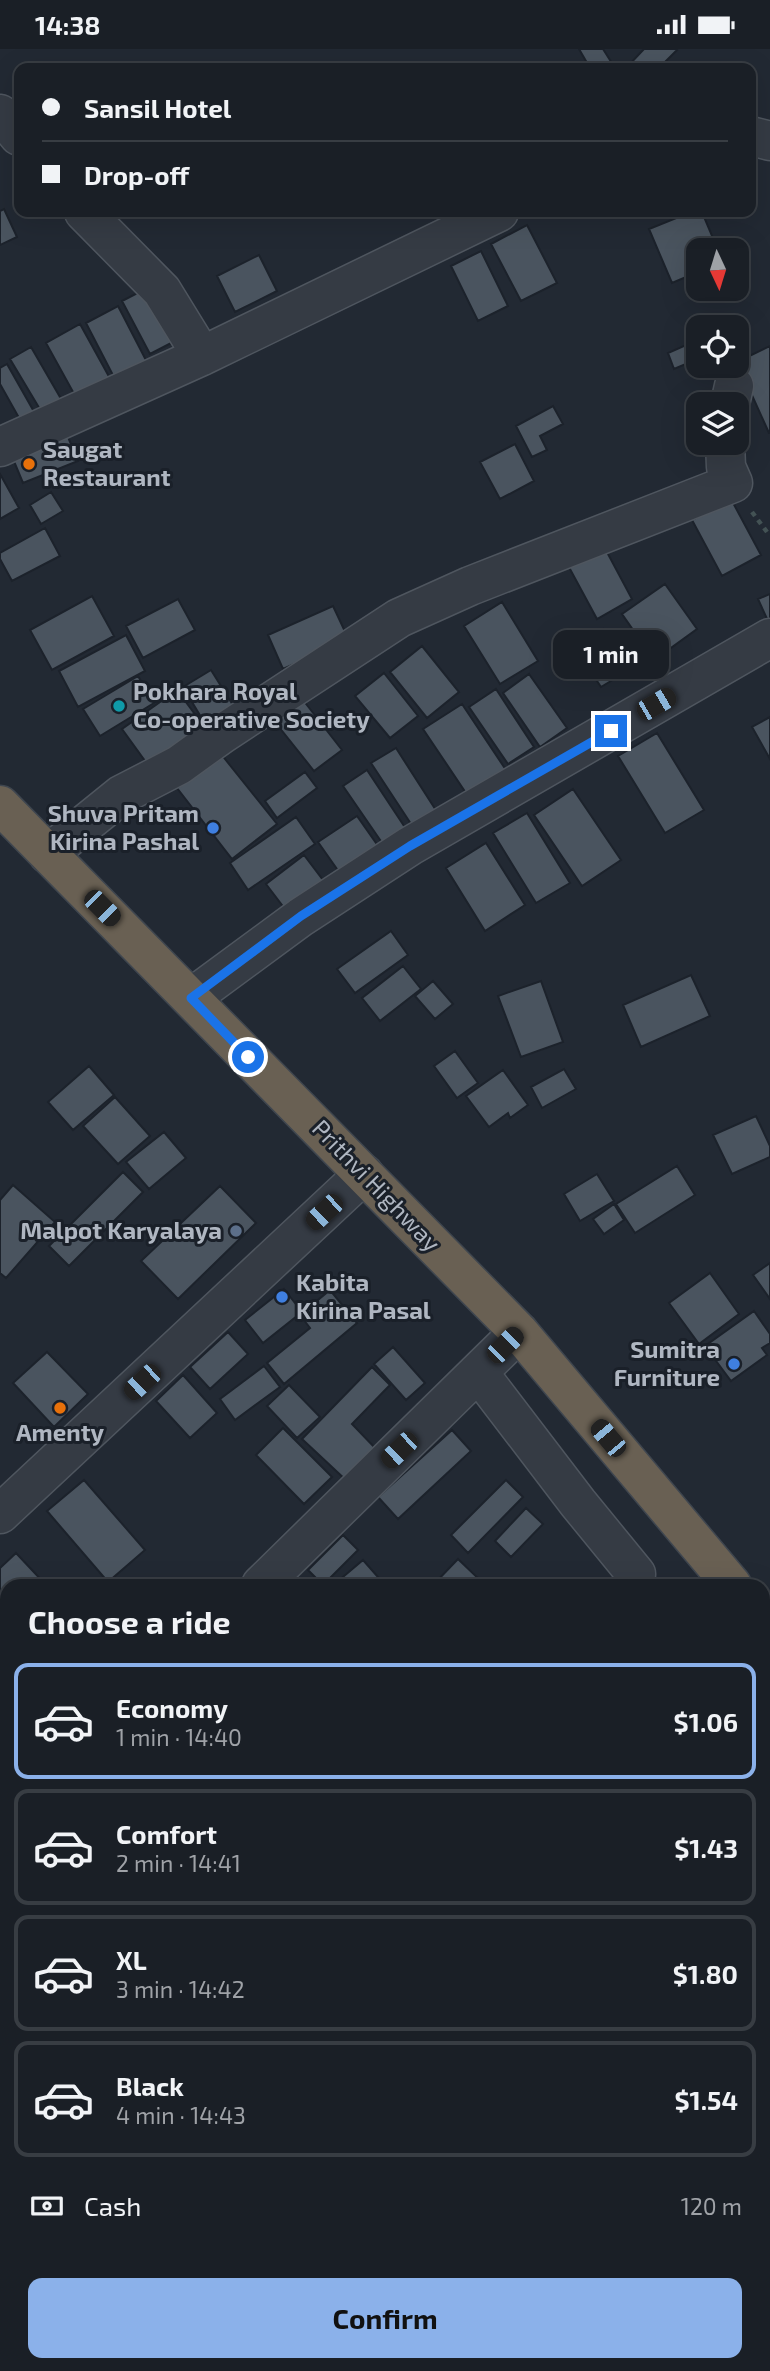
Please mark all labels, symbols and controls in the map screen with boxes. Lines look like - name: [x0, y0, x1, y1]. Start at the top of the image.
- text: 14:38: [35, 9, 100, 40]
- text: Sansil Hotel: [84, 92, 231, 123]
- text: Drop-off: [84, 159, 189, 190]
- north arrow: [686, 238, 749, 301]
- map controls: [686, 238, 749, 455]
- button: locate: [686, 315, 749, 378]
- button: layers: [686, 392, 749, 455]
- place label: Saugat Restaurant: [43, 434, 171, 491]
- marker: Saugat Restaurant: [21, 456, 37, 472]
- callout: 1 min: [553, 629, 669, 679]
- text: 1 min: [583, 640, 639, 668]
- place label: Pokhara Royal Co-operative Society: [133, 676, 370, 733]
- car: [633, 684, 680, 724]
- marker: Pokhara Royal Co-operative Society: [111, 698, 127, 714]
- route end: [595, 715, 627, 747]
- place label: Shuva Pritam Kirina Pashal: [48, 798, 199, 855]
- marker: Shuva Pritam Kirina Pashal: [205, 820, 221, 836]
- car: [80, 886, 125, 930]
- route start: [232, 1041, 264, 1073]
- street label: Prithvi Highway: [307, 1113, 447, 1257]
- car: [302, 1190, 347, 1234]
- place label: Malpot Karyalaya: [20, 1215, 222, 1244]
- marker: Malpot Karyalaya: [228, 1223, 244, 1239]
- place label: Kabita Kirina Pasal: [296, 1267, 431, 1324]
- marker: Kabita Kirina Pasal: [274, 1289, 290, 1305]
- car: [483, 1323, 528, 1367]
- place label: Sumitra Furniture: [614, 1334, 720, 1391]
- marker: Sumitra Furniture: [726, 1356, 742, 1372]
- car: [120, 1360, 165, 1404]
- marker: Amenty: [52, 1400, 68, 1416]
- car: [587, 1415, 630, 1461]
- place label: Amenty: [16, 1417, 105, 1446]
- car: [377, 1428, 422, 1472]
- text: Choose a ride: [28, 1602, 231, 1640]
- icon: car: [32, 1690, 95, 1753]
- text: Economy: [116, 1692, 228, 1723]
- text: $1.06: [674, 1706, 738, 1737]
- text: 1 min · 14:40: [116, 1723, 242, 1751]
- icon: car: [32, 1816, 95, 1879]
- text: Comfort: [116, 1818, 217, 1849]
- text: $1.43: [674, 1832, 738, 1863]
- text: 2 min · 14:41: [116, 1849, 241, 1877]
- icon: car: [32, 1942, 95, 2005]
- text: XL: [116, 1944, 147, 1975]
- text: $1.80: [673, 1958, 738, 1989]
- text: 3 min · 14:42: [116, 1975, 245, 2003]
- icon: car: [32, 2068, 95, 2131]
- text: Black: [116, 2070, 184, 2101]
- text: $1.54: [674, 2084, 738, 2115]
- text: 4 min · 14:43: [116, 2101, 246, 2129]
- icon: cash: [28, 2187, 66, 2225]
- text: Cash: [84, 2190, 141, 2221]
- text: 120 m: [681, 2192, 742, 2220]
- button: Confirm: [28, 2278, 742, 2358]

